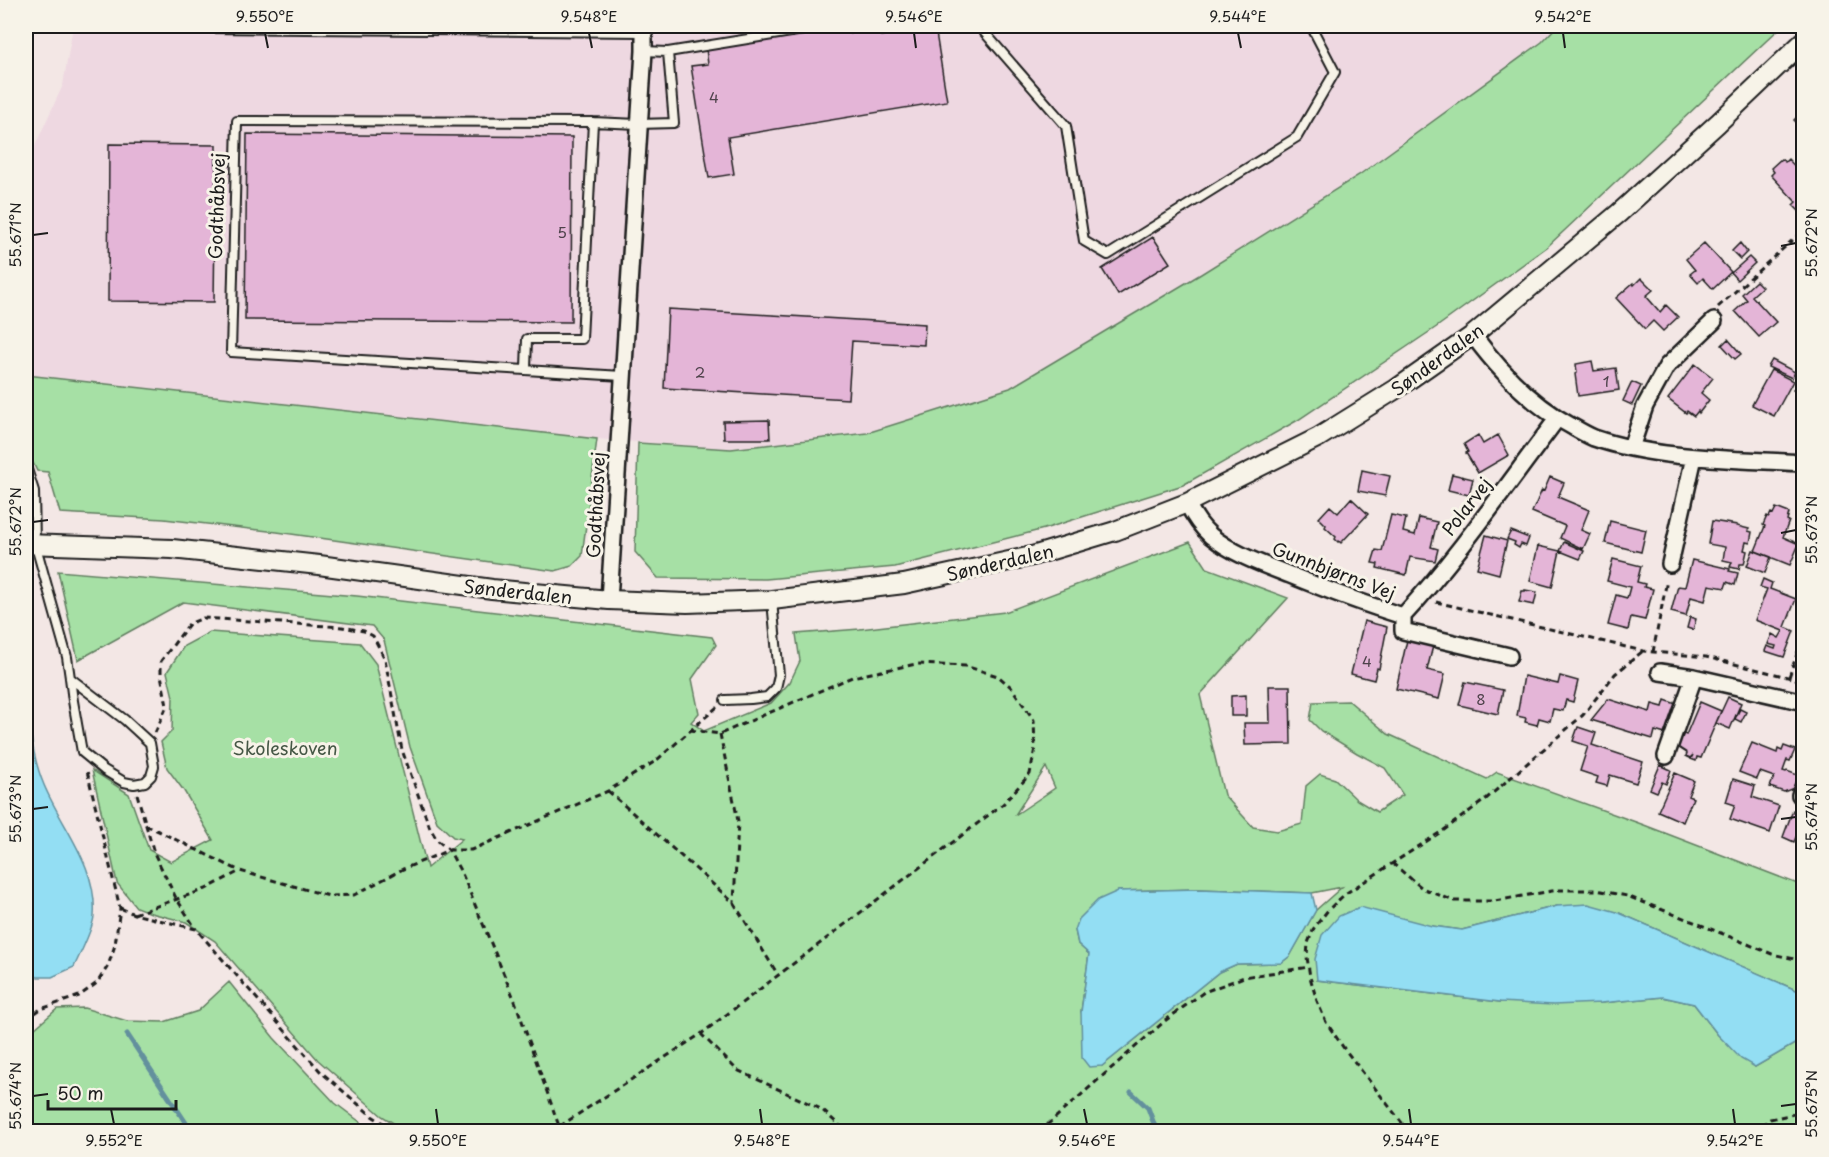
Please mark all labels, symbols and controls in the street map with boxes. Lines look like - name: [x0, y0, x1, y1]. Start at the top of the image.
- text: 9.550°E: [236, 4, 294, 27]
- text: 9.548°E: [561, 4, 617, 27]
- text: 9.546°E: [885, 4, 943, 27]
- text: 9.544°E: [1209, 4, 1267, 27]
- text: 9.542°E: [1534, 4, 1592, 27]
- house number: 4: [709, 85, 719, 108]
- street label: Godthåbsvej: [201, 152, 231, 260]
- text: 55.671°N: [3, 202, 26, 268]
- text: 55.672°N: [1799, 208, 1822, 278]
- house number: 5: [557, 220, 567, 243]
- street label: Sønderdalen: [1385, 316, 1489, 402]
- house number: 2: [695, 360, 705, 383]
- house number: 1: [1603, 369, 1609, 392]
- street label: Godthåbsvej: [579, 451, 611, 559]
- street label: Polarvej: [1435, 471, 1497, 541]
- text: 55.672°N: [3, 487, 26, 557]
- text: 55.673°N: [1799, 496, 1822, 564]
- street label: Gunnbjørns Vej: [1268, 534, 1400, 606]
- street label: Sønderdalen: [944, 537, 1056, 587]
- street label: Sønderdalen: [462, 572, 574, 610]
- house number: 4: [1362, 649, 1372, 672]
- house number: 8: [1476, 687, 1486, 710]
- park label: Skoleskoven: [232, 734, 338, 761]
- text: 55.673°N: [3, 775, 26, 843]
- text: 55.674°N: [1799, 783, 1822, 851]
- text: 55.674°N: [3, 1062, 26, 1130]
- text: 55.675°N: [1799, 1070, 1822, 1138]
- scale bar: [48, 1073, 176, 1111]
- text: 50 m: [57, 1079, 104, 1106]
- text: 9.552°E: [85, 1128, 143, 1151]
- text: 9.550°E: [409, 1128, 467, 1151]
- text: 9.548°E: [734, 1128, 790, 1151]
- text: 9.546°E: [1058, 1128, 1116, 1151]
- text: 9.544°E: [1382, 1128, 1440, 1151]
- text: 9.542°E: [1706, 1128, 1764, 1151]

